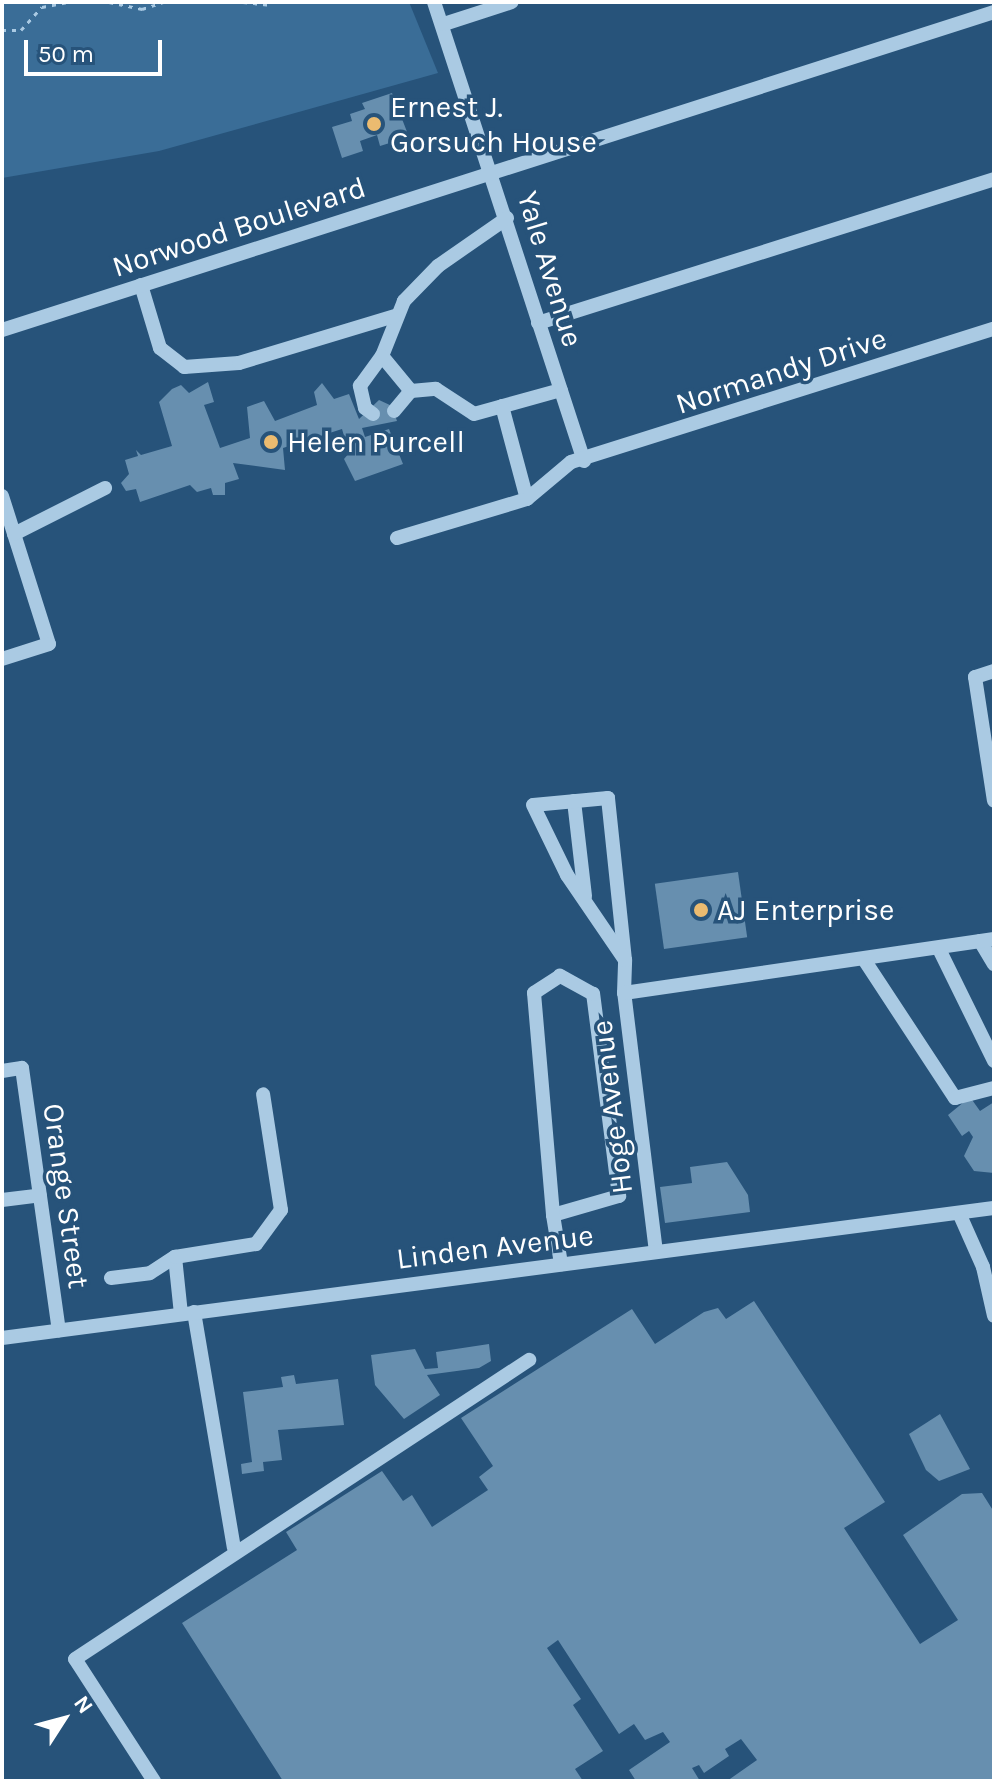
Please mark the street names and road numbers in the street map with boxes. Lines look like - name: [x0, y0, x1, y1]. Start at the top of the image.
- street label: Norwood Boulevard: [108, 169, 370, 285]
- street label: Yale Avenue: [509, 187, 591, 351]
- street label: Normandy Drive: [671, 320, 891, 422]
- street label: Hoge Avenue: [583, 1018, 641, 1196]
- street label: Orange Street: [35, 1101, 97, 1291]
- street label: Linden Avenue: [394, 1217, 596, 1277]

